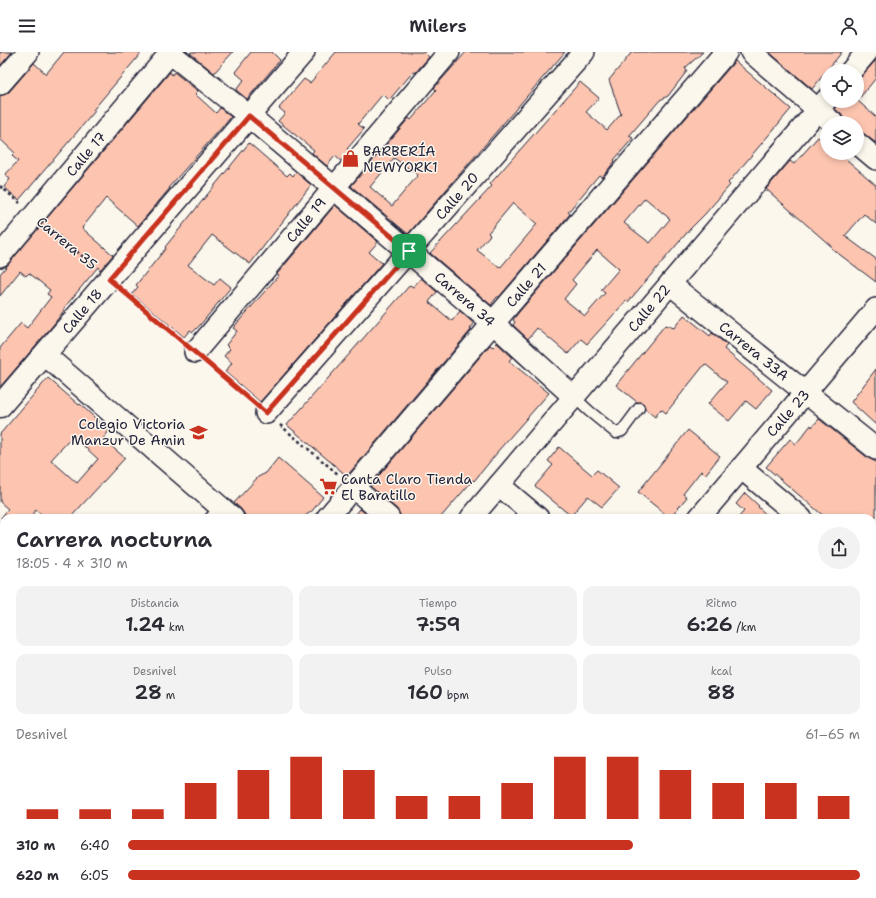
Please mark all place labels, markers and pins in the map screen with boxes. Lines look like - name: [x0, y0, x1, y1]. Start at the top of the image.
- place label: BARBERÍA NEWYORK1: [363, 142, 438, 176]
- shop icon: BARBERÍA NEWYORK1: [340, 149, 360, 169]
- pin: [392, 234, 426, 268]
- place label: Colegio Victoria Manzur De Amin: [71, 415, 185, 449]
- school or university icon: Colegio Victoria Manzur De Amin: [188, 422, 208, 442]
- place label: Canta Claro Tienda El Baratillo: [341, 470, 473, 504]
- supermarket icon: Canta Claro Tienda El Baratillo: [318, 477, 338, 497]

